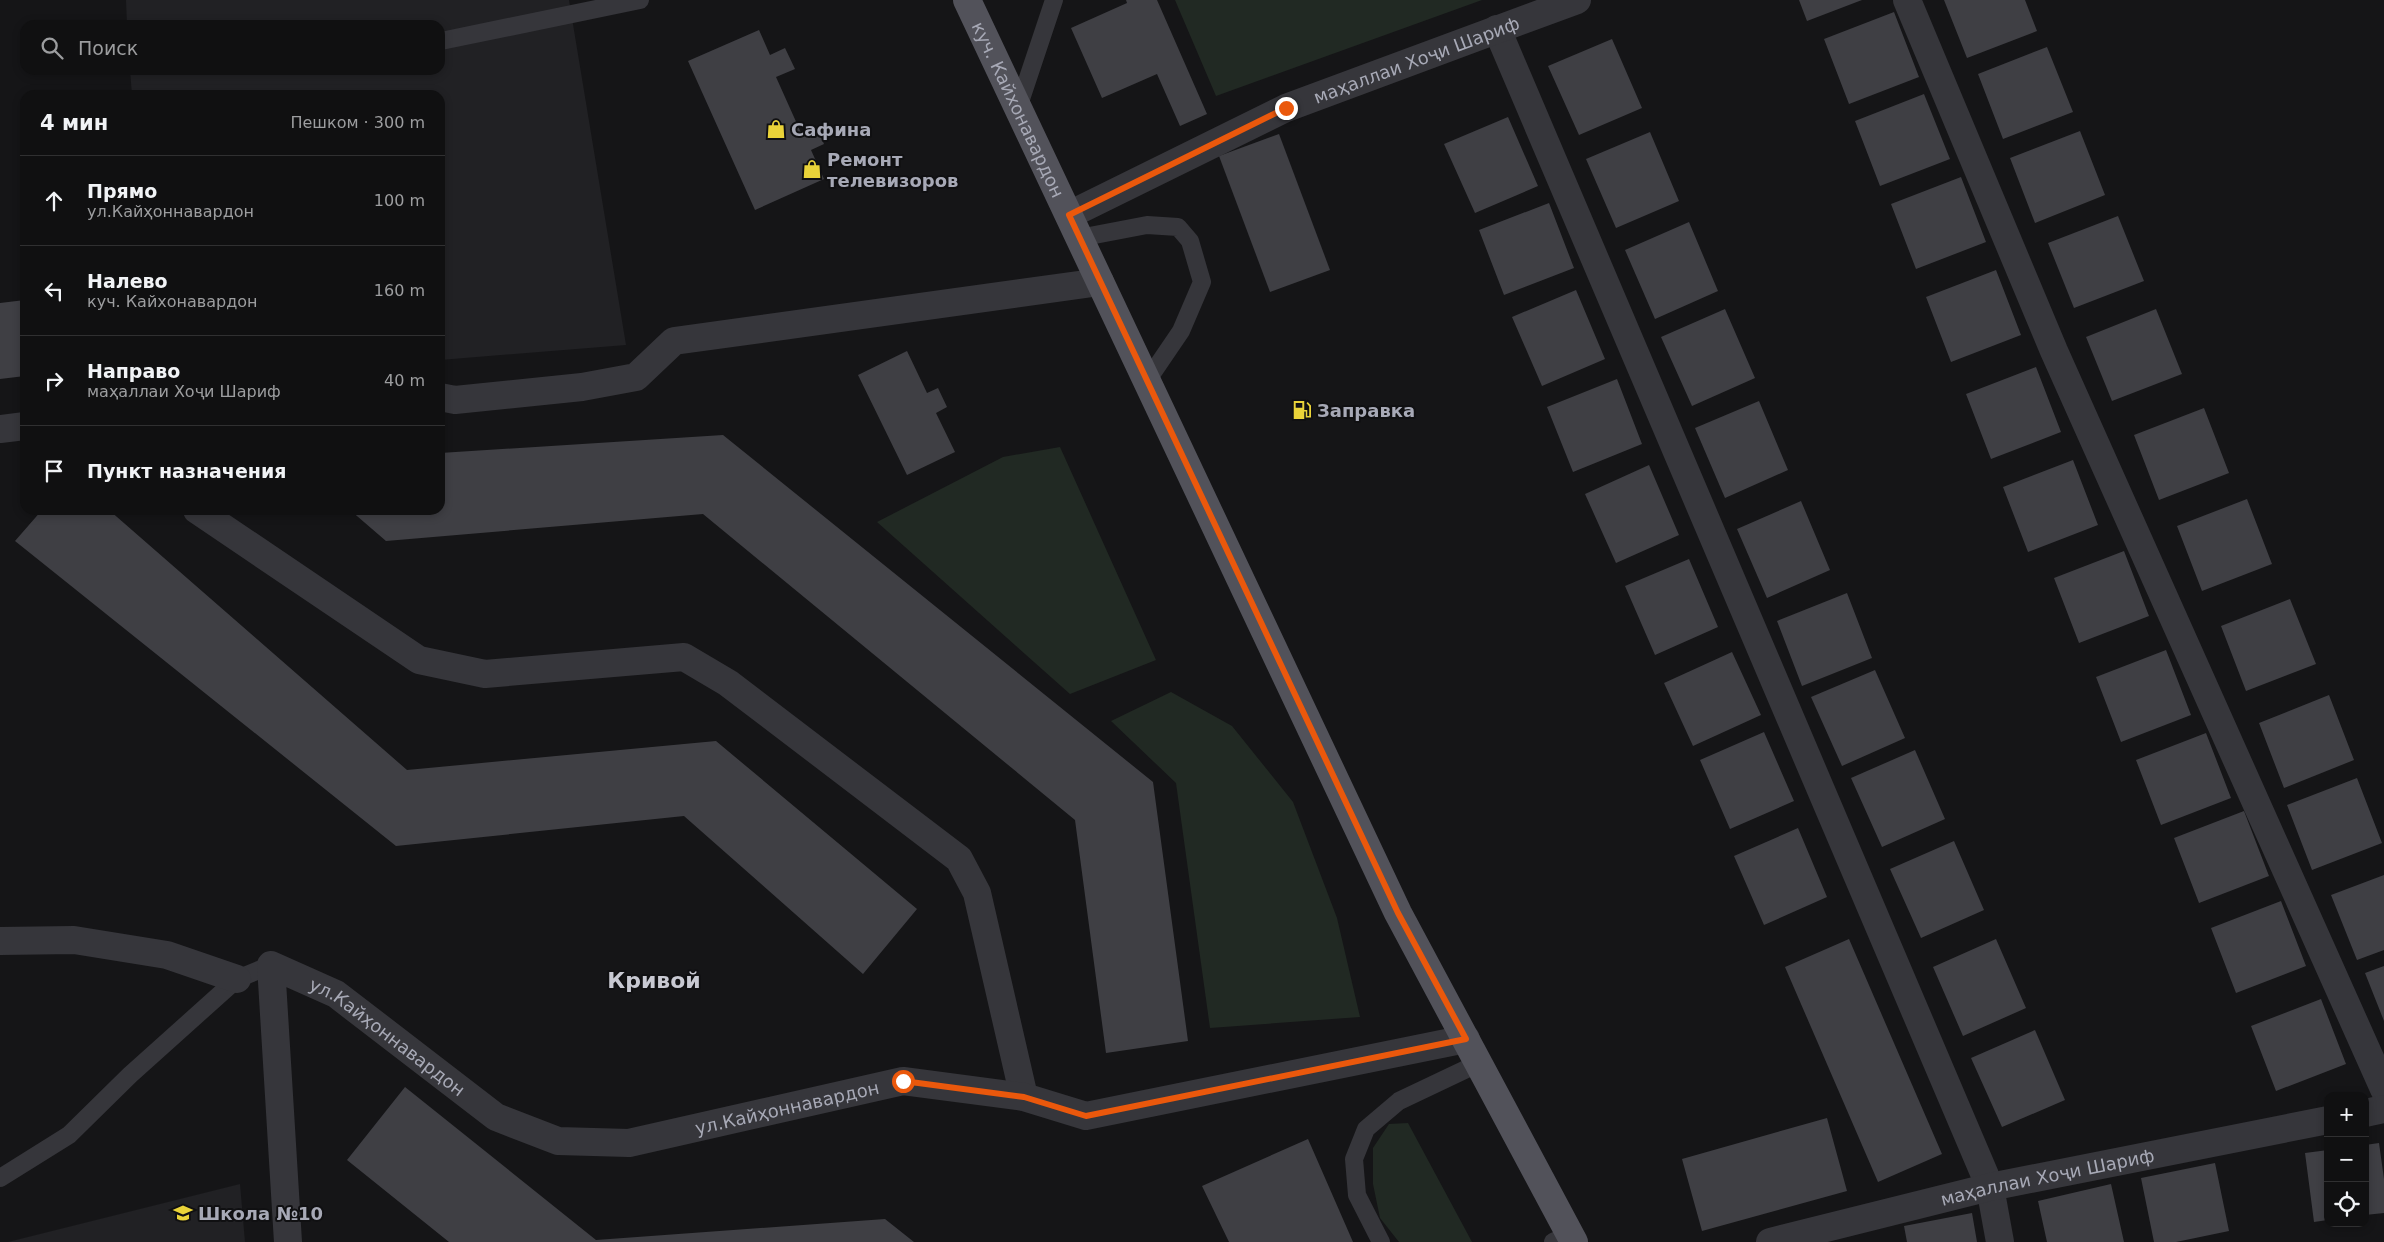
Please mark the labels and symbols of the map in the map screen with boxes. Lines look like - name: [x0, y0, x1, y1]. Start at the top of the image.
- street label: маҳаллаи Хоҷи Шариф: [1310, 12, 1522, 107]
- street label: куч. Кайхонавардон: [968, 18, 1069, 201]
- route end: [1275, 97, 1298, 120]
- shop icon: Сафина: [765, 118, 787, 140]
- place label: Сафина: [791, 119, 871, 140]
- place label: Ремонт телевизоров: [827, 149, 959, 191]
- shop icon: Ремонт телевизоров: [801, 158, 823, 180]
- fuel station icon: Заправка: [1291, 399, 1313, 421]
- place label: Заправка: [1317, 400, 1415, 421]
- district label: Кривой: [607, 968, 701, 993]
- street label: ул.Кайҳоннавардон: [306, 973, 469, 1100]
- route start: [892, 1070, 915, 1093]
- street label: ул.Кайҳоннавардон: [693, 1076, 881, 1138]
- street label: маҳаллаи Хоҷи Шариф: [1938, 1144, 2156, 1210]
- school or university icon: Школа №10: [172, 1202, 194, 1224]
- place label: Школа №10: [198, 1203, 323, 1224]

